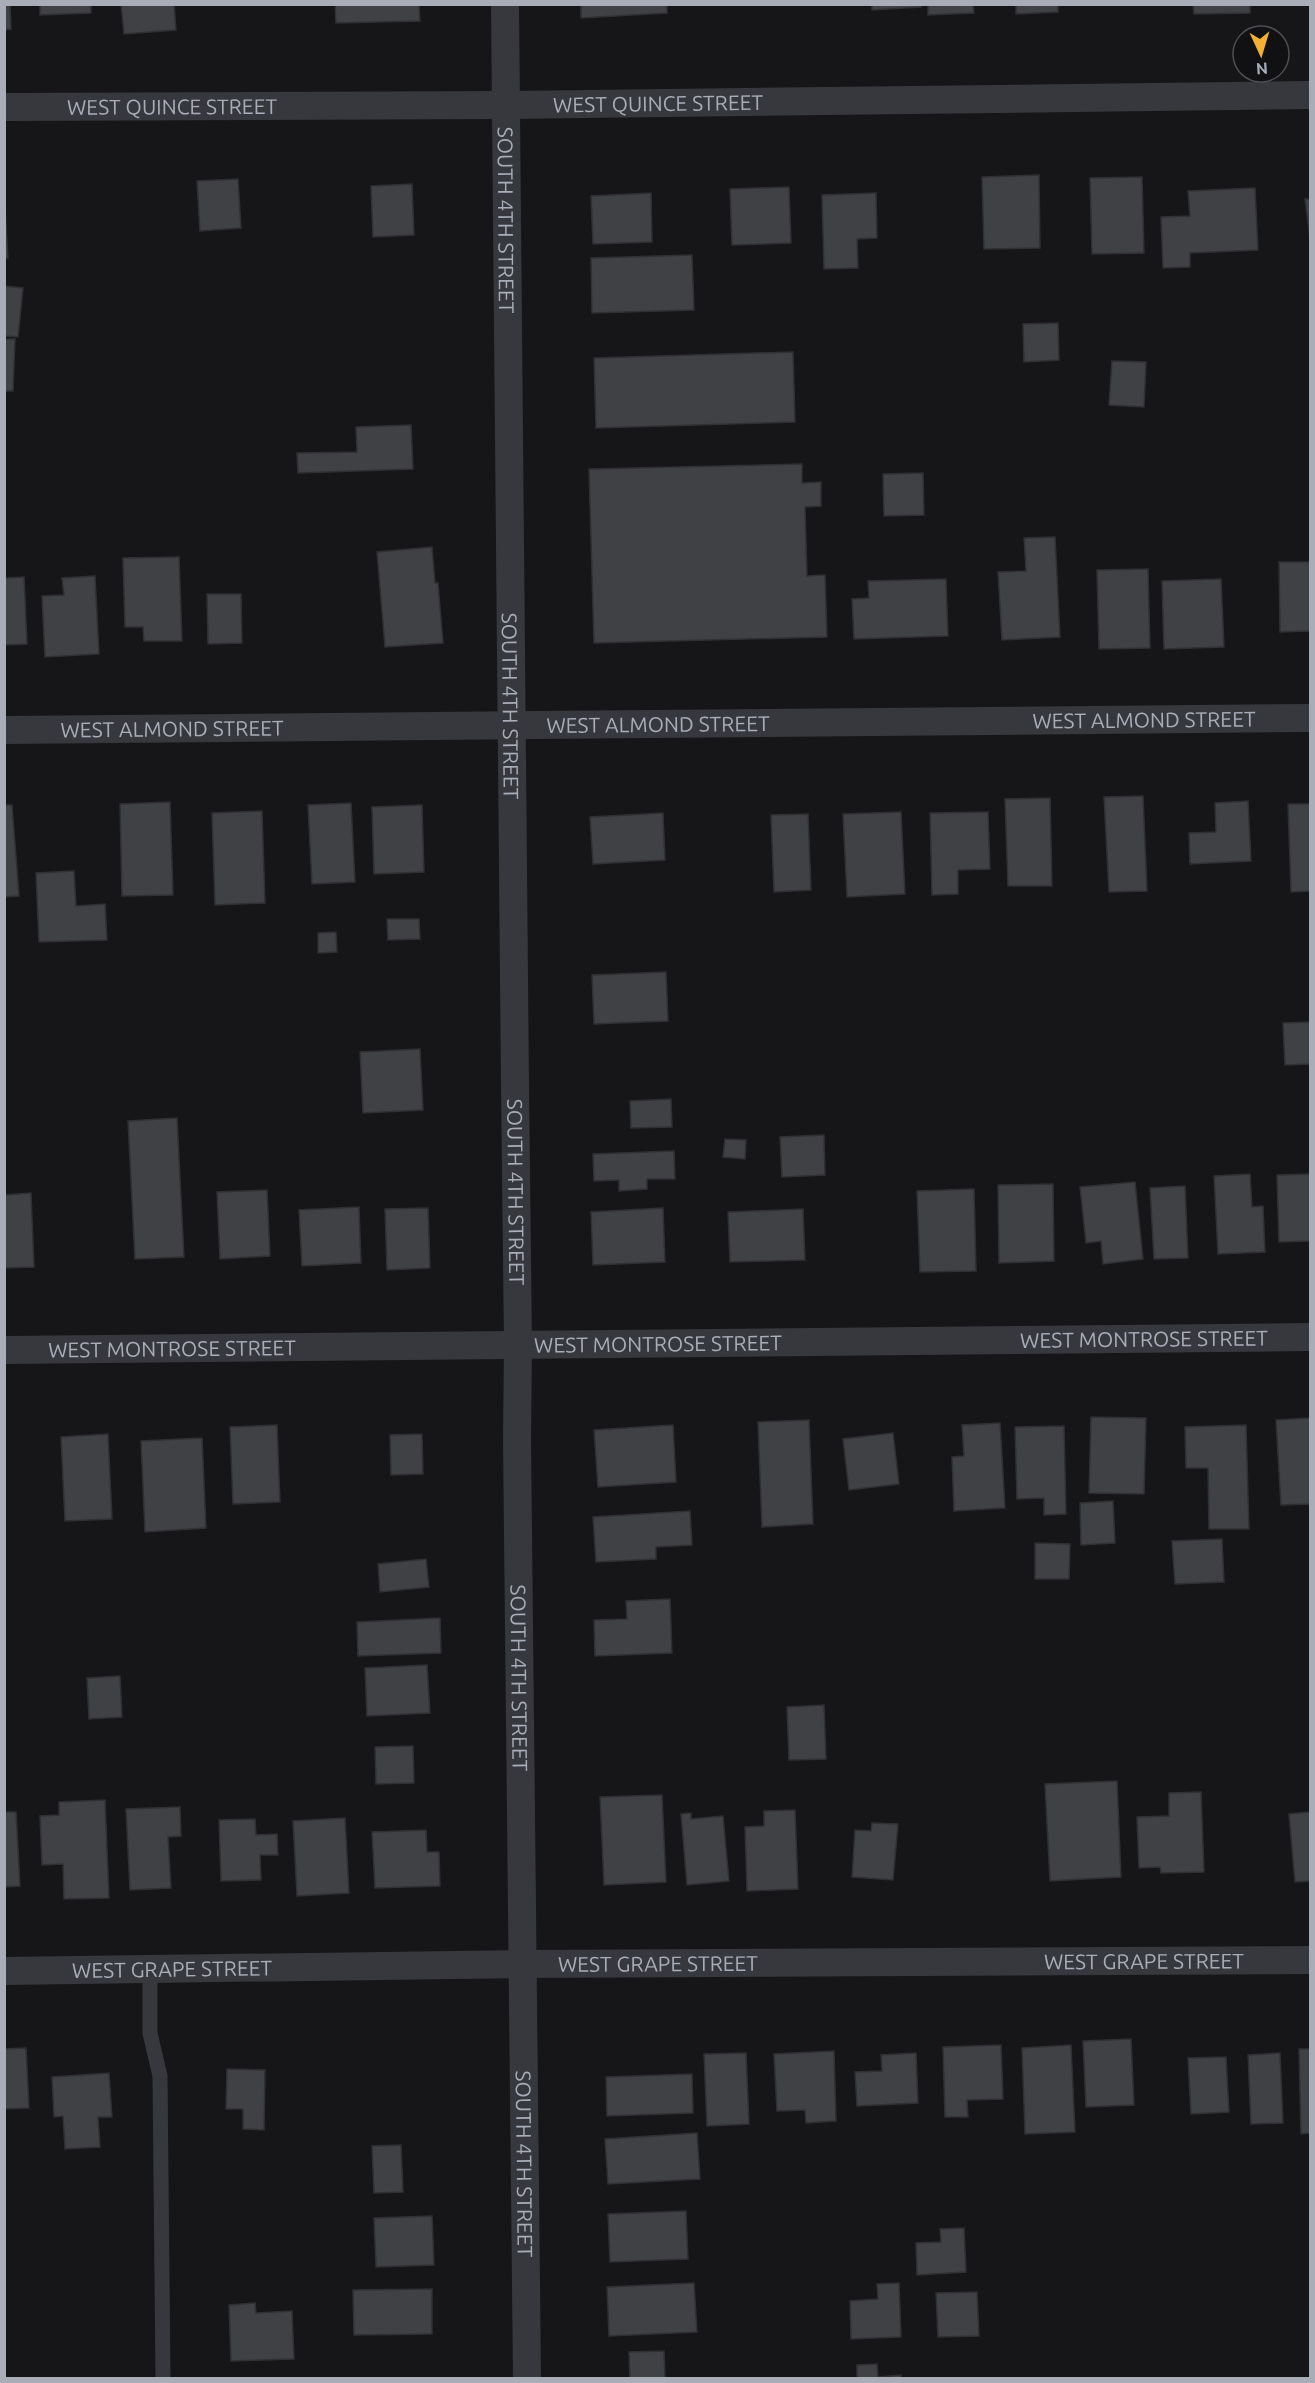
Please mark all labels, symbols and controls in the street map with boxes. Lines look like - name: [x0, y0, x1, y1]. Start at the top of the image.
- north arrow: [1231, 24, 1291, 84]
- text: N: [1255, 60, 1269, 78]
- street label: WEST QUINCE STREET: [553, 90, 764, 116]
- street label: WEST QUINCE STREET: [67, 94, 277, 119]
- street label: SOUTH 4TH STREET: [494, 127, 519, 314]
- street label: SOUTH 4TH STREET: [498, 612, 524, 800]
- street label: WEST ALMOND STREET: [1032, 706, 1256, 733]
- street label: WEST ALMOND STREET: [546, 711, 770, 737]
- street label: WEST ALMOND STREET: [60, 715, 284, 741]
- street label: SOUTH 4TH STREET: [503, 1098, 529, 1286]
- street label: WEST MONTROSE STREET: [1020, 1325, 1268, 1352]
- street label: WEST MONTROSE STREET: [534, 1330, 782, 1357]
- street label: WEST MONTROSE STREET: [48, 1335, 296, 1362]
- street label: SOUTH 4TH STREET: [507, 1584, 533, 1772]
- street label: WEST GRAPE STREET: [1044, 1948, 1244, 1973]
- street label: WEST GRAPE STREET: [558, 1951, 758, 1976]
- street label: WEST GRAPE STREET: [72, 1955, 273, 1982]
- street label: SOUTH 4TH STREET: [512, 2070, 538, 2258]

